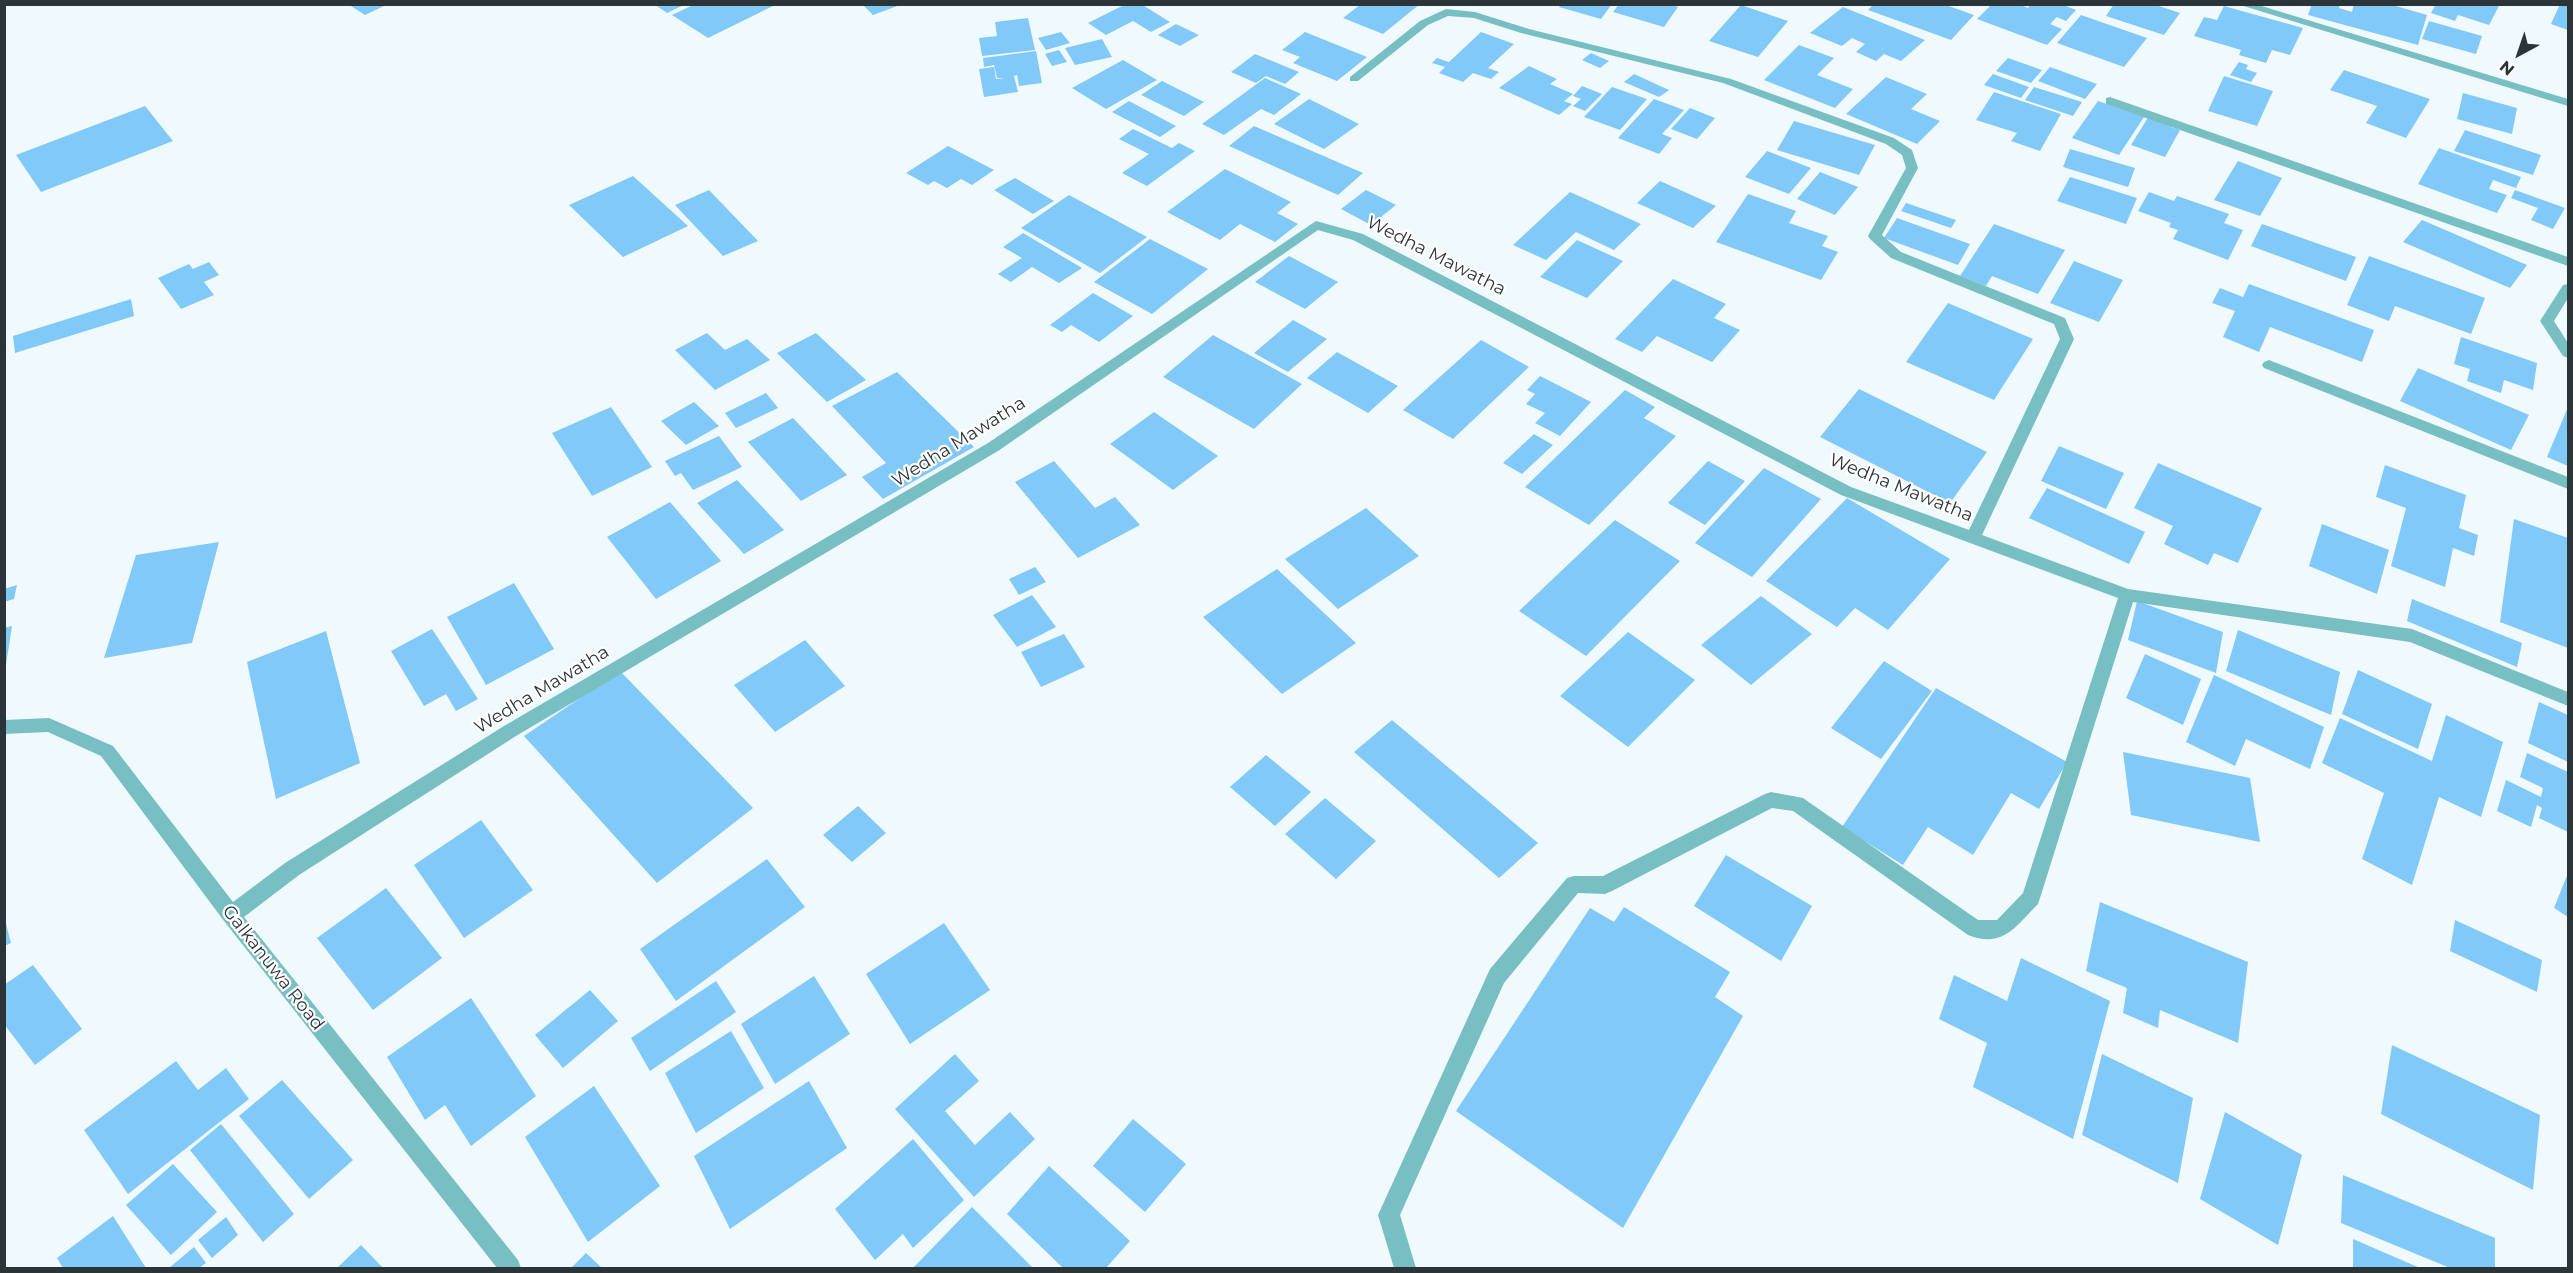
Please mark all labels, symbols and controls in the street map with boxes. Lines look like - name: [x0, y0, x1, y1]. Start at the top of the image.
- north arrow: [2489, 24, 2549, 84]
- text: N: [2496, 57, 2518, 80]
- street label: Wedha Mawatha: [1363, 212, 1509, 300]
- street label: Wedha Mawatha: [888, 392, 1030, 492]
- street label: Wedha Mawatha: [1826, 449, 1976, 527]
- street label: Wedha Mawatha: [471, 641, 613, 739]
- street label: Galkanuwa Road: [217, 901, 329, 1035]

